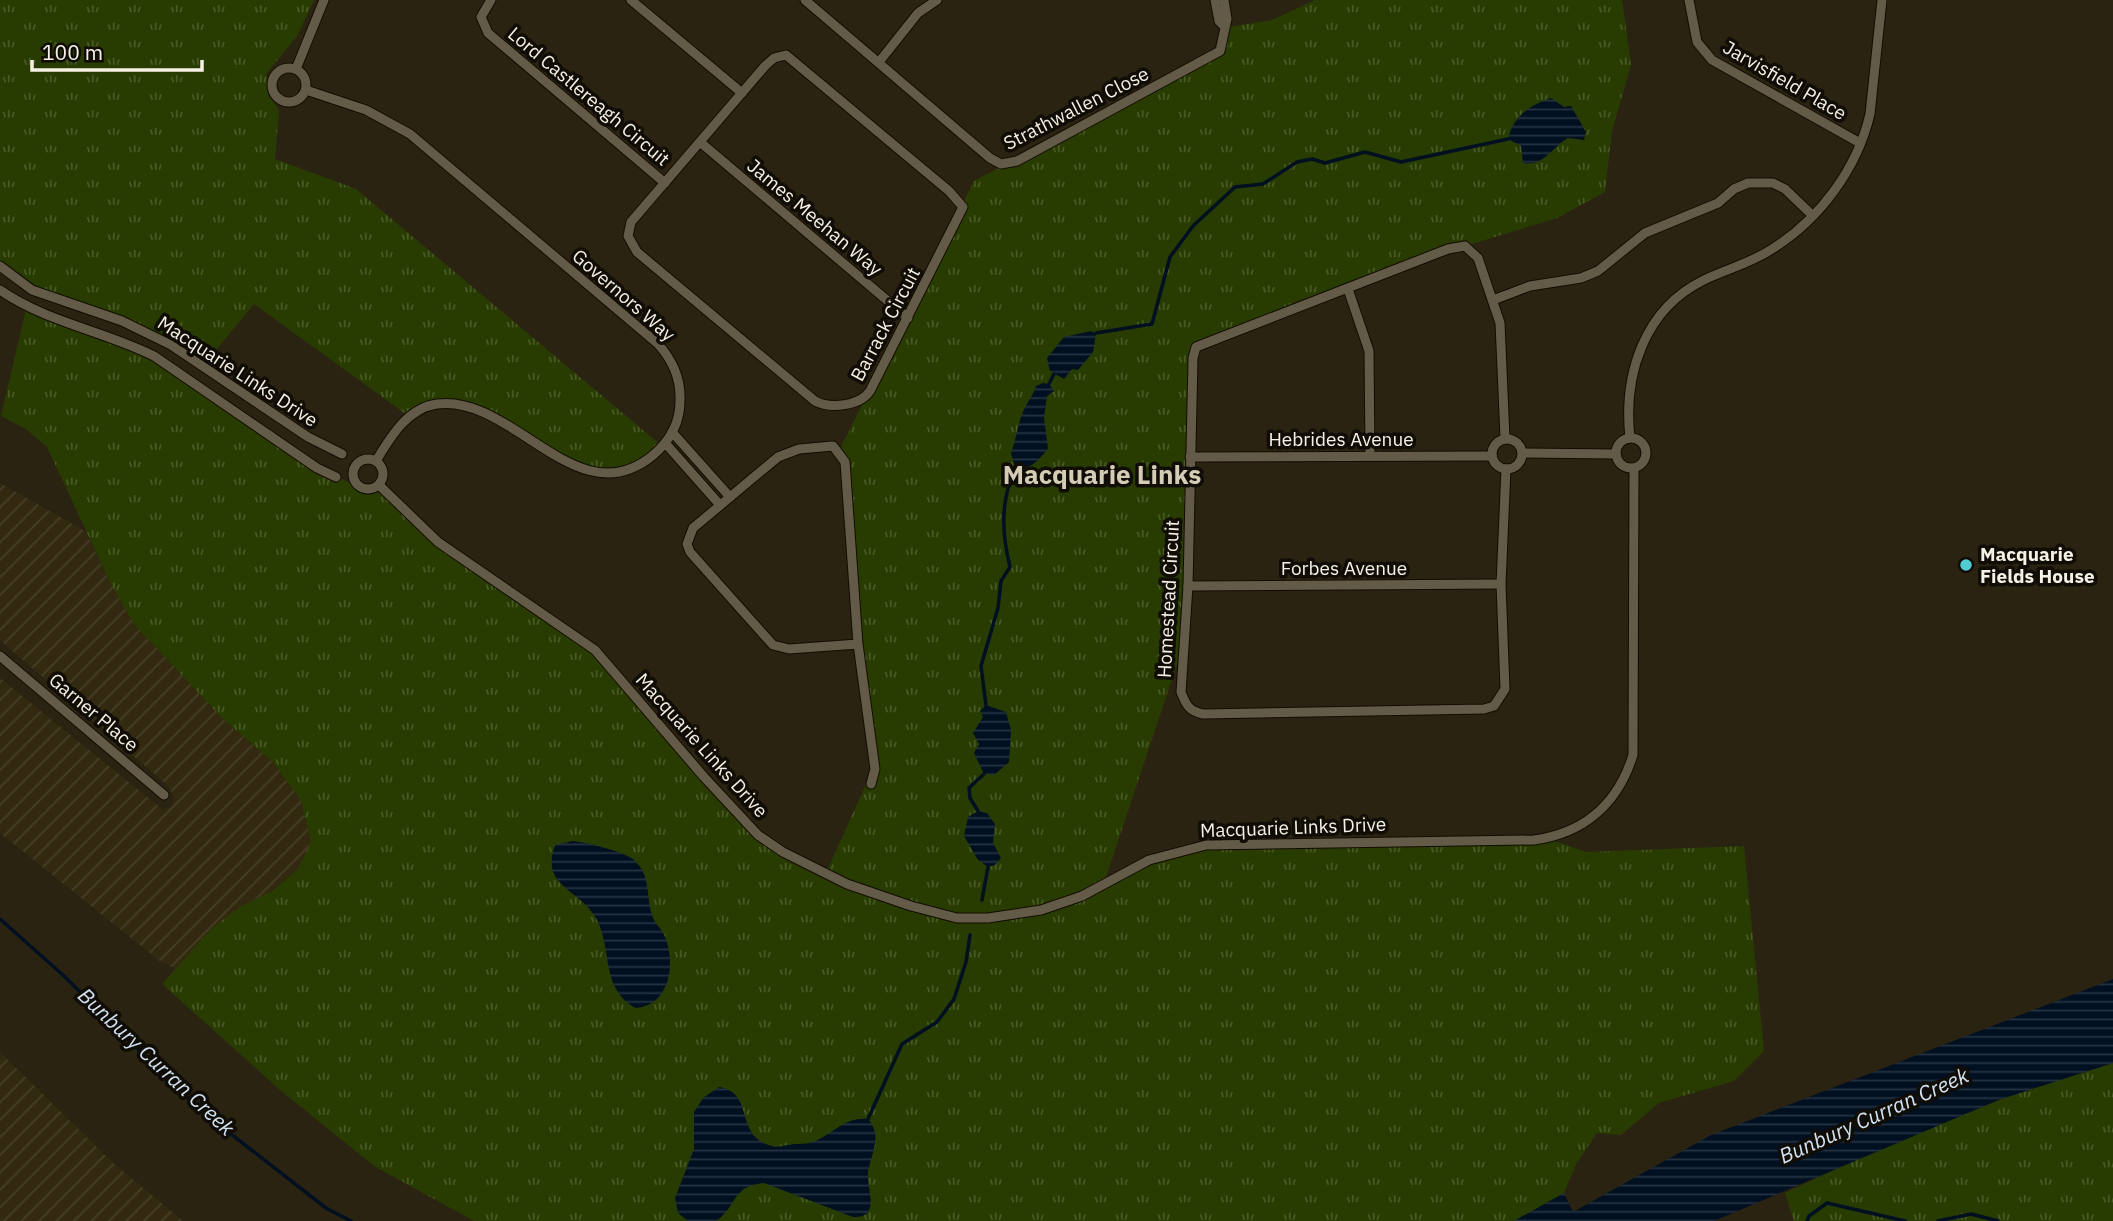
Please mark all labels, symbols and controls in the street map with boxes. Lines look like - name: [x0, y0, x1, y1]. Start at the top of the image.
- street label: Lord Castlereagh Circuit: [503, 21, 675, 171]
- scale bar: [32, 28, 201, 72]
- street label: Jarvisfield Place: [1719, 35, 1851, 125]
- text: 100 m: [42, 38, 103, 66]
- street label: Strathwallen Close: [999, 61, 1153, 155]
- street label: James Meehan Way: [742, 153, 888, 281]
- street label: Governors Way: [568, 244, 681, 347]
- street label: Barrack Circuit: [845, 263, 925, 385]
- street label: Macquarie Links Drive: [153, 310, 323, 432]
- street label: Hebrides Avenue: [1268, 427, 1414, 451]
- district label: Macquarie Links: [1003, 457, 1201, 491]
- street label: Homestead Circuit: [1152, 519, 1184, 679]
- place label: Macquarie Fields House: [1980, 542, 2095, 588]
- street label: Forbes Avenue: [1281, 556, 1407, 580]
- marker: Macquarie Fields House: [1958, 557, 1974, 573]
- street label: Garner Place: [44, 668, 144, 756]
- street label: Macquarie Links Drive: [631, 668, 773, 822]
- street label: Macquarie Links Drive: [1199, 812, 1387, 842]
- water label: Bunbury Curran Creek: [72, 981, 242, 1142]
- water label: Bunbury Curran Creek: [1774, 1060, 1974, 1169]

